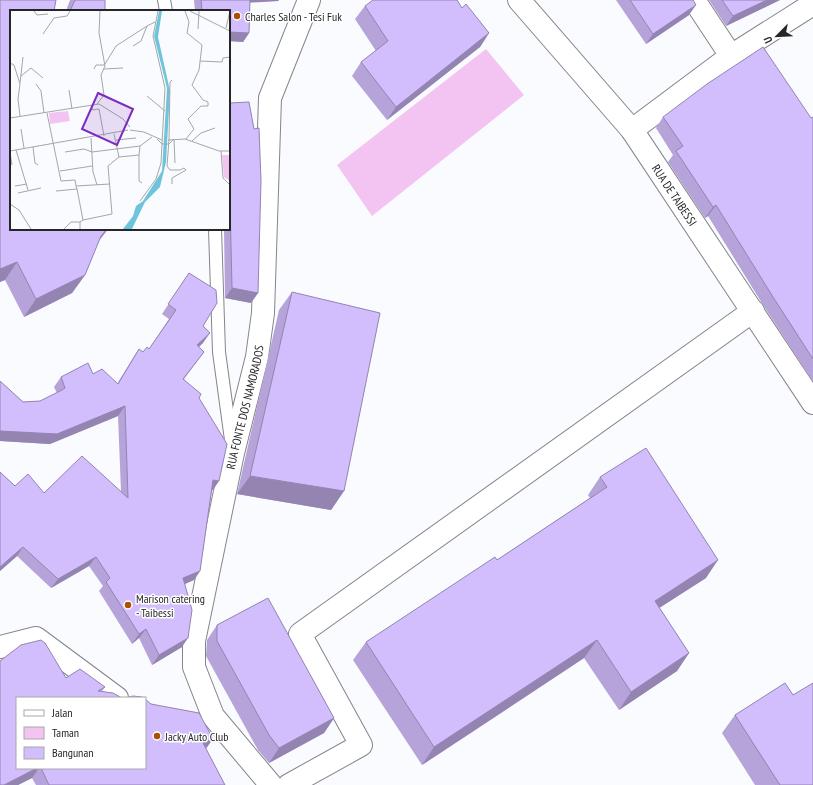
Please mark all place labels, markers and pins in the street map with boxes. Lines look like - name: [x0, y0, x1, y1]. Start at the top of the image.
- place label: Charles Salon - Tesi Fuk: [245, 9, 342, 24]
- marker: Charles Salon - Tesi Fuk: [232, 11, 242, 21]
- place label: Marison catering - Taibessi: [136, 591, 205, 620]
- marker: Marison catering - Taibessi: [123, 600, 133, 610]
- place label: Jacky Auto Club: [164, 729, 229, 744]
- marker: Jacky Auto Club: [152, 731, 162, 741]

